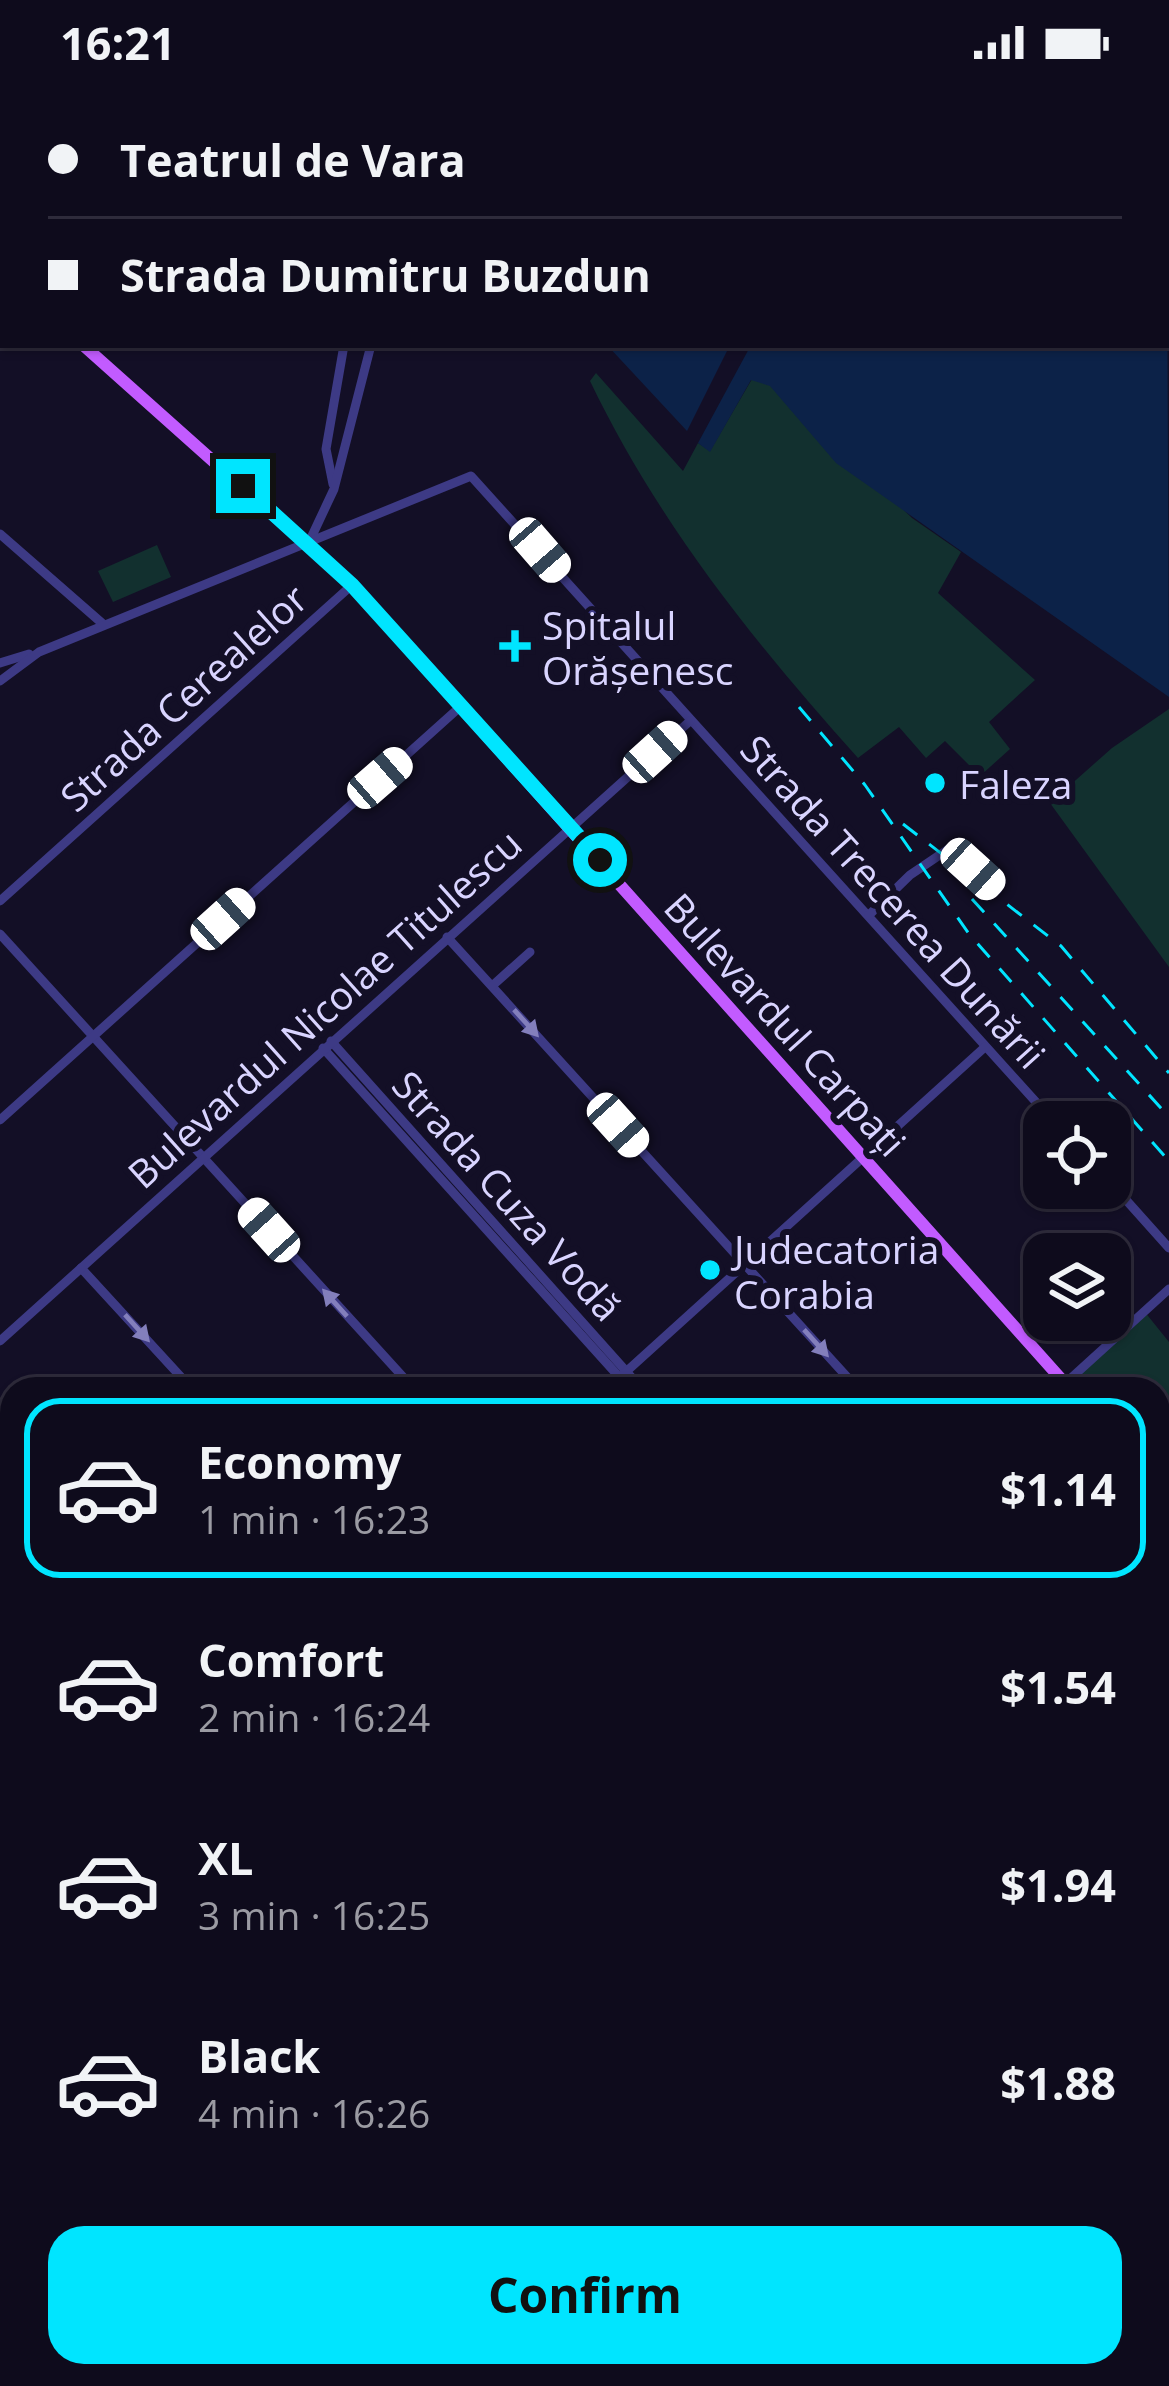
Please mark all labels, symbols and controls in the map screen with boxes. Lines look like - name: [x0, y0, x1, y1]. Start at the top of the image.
- text: 16:21: [60, 12, 176, 73]
- text: Teatrul de Vara: [120, 129, 466, 190]
- text: Strada Dumitru Buzdun: [120, 244, 651, 305]
- route end: [216, 459, 270, 513]
- car: [503, 511, 577, 589]
- street label: Strada Cerealelor: [48, 572, 318, 822]
- place label: Spitalul Orășenesc: [542, 598, 734, 696]
- marker: Spitalul Orășenesc: [499, 630, 531, 662]
- car: [616, 715, 694, 789]
- street label: Strada Trecerea Dunării: [730, 723, 1058, 1079]
- car: [341, 741, 419, 815]
- place label: Faleza: [959, 757, 1073, 810]
- marker: Faleza: [922, 770, 948, 796]
- street label: Bulevardul Nicolae Titulescu: [116, 817, 532, 1199]
- car: [934, 832, 1012, 906]
- route start: [573, 833, 627, 887]
- street label: Bulevardul Carpați: [654, 881, 918, 1167]
- car: [184, 882, 262, 956]
- one-way arrow: [512, 1009, 539, 1038]
- street label: Strada Cuza Vodă: [381, 1059, 635, 1331]
- car: [581, 1086, 655, 1164]
- map controls: [1023, 1101, 1131, 1341]
- button: locate: [1023, 1101, 1131, 1209]
- car: [232, 1191, 306, 1269]
- place label: Judecatoria Corabia: [730, 1222, 939, 1320]
- button: layers: [1023, 1233, 1131, 1341]
- marker: Judecatoria Corabia: [697, 1257, 723, 1283]
- one-way arrow: [322, 1288, 349, 1317]
- one-way arrow: [122, 1314, 150, 1343]
- one-way arrow: [802, 1329, 829, 1358]
- text: Economy: [198, 1431, 401, 1492]
- icon: car: [54, 1434, 162, 1542]
- text: $1.14: [1000, 1458, 1116, 1519]
- text: 1 min · 16:23: [198, 1492, 430, 1545]
- text: Comfort: [198, 1629, 384, 1690]
- icon: car: [54, 1632, 162, 1740]
- text: $1.54: [1000, 1656, 1116, 1717]
- text: 2 min · 16:24: [198, 1690, 430, 1743]
- text: XL: [198, 1827, 253, 1888]
- icon: car: [54, 1830, 162, 1938]
- text: $1.94: [1000, 1854, 1116, 1915]
- text: 3 min · 16:25: [198, 1888, 430, 1941]
- text: Black: [198, 2025, 320, 2086]
- icon: car: [54, 2028, 162, 2136]
- text: $1.88: [1000, 2052, 1116, 2113]
- text: 4 min · 16:26: [198, 2086, 430, 2139]
- button: Confirm: [48, 2226, 1122, 2364]

